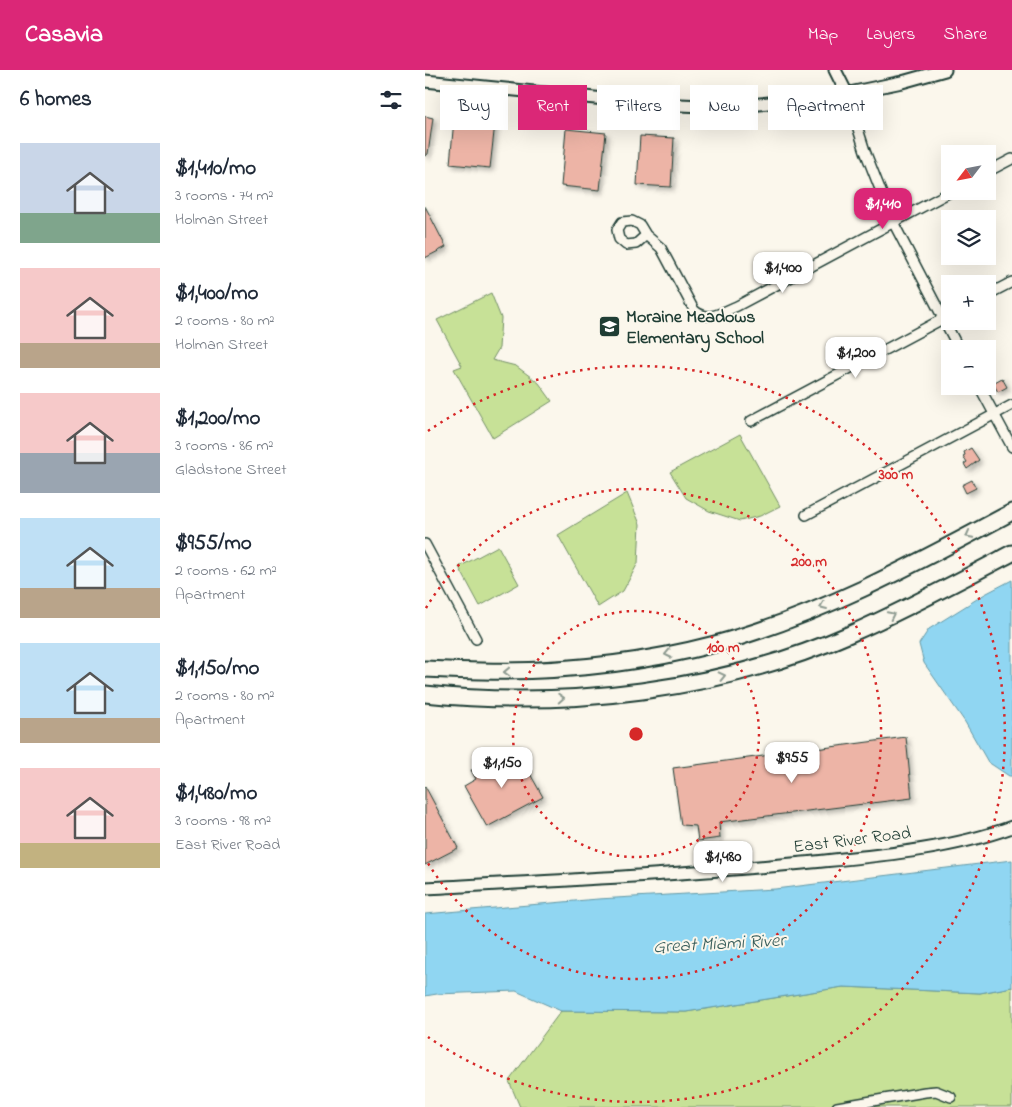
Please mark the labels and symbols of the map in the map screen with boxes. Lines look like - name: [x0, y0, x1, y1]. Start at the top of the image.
- north arrow: [941, 145, 996, 200]
- pin: $1,410: [842, 188, 924, 230]
- pin: $1,400: [742, 252, 824, 294]
- place label: Moraine Meadows Elementary School: [626, 305, 764, 353]
- school or university icon: Moraine Meadows Elementary School: [598, 314, 622, 338]
- pin: $1,200: [815, 336, 897, 379]
- text: 300 m: [878, 464, 914, 486]
- one-way arrow: [965, 529, 974, 539]
- text: 200 m: [790, 551, 827, 573]
- one-way arrow: [819, 599, 828, 610]
- one-way arrow: [886, 611, 895, 621]
- text: 100 m: [706, 637, 740, 659]
- one-way arrow: [664, 648, 672, 659]
- one-way arrow: [502, 666, 510, 677]
- one-way arrow: [717, 671, 726, 682]
- one-way arrow: [557, 692, 565, 703]
- centre of rings: [627, 725, 645, 743]
- pin: $955: [762, 742, 822, 784]
- pin: $1,150: [461, 746, 543, 789]
- street label: East River Road: [792, 821, 913, 861]
- pin: $1,480: [682, 840, 764, 883]
- water label: Great Miami River: [652, 927, 788, 961]

